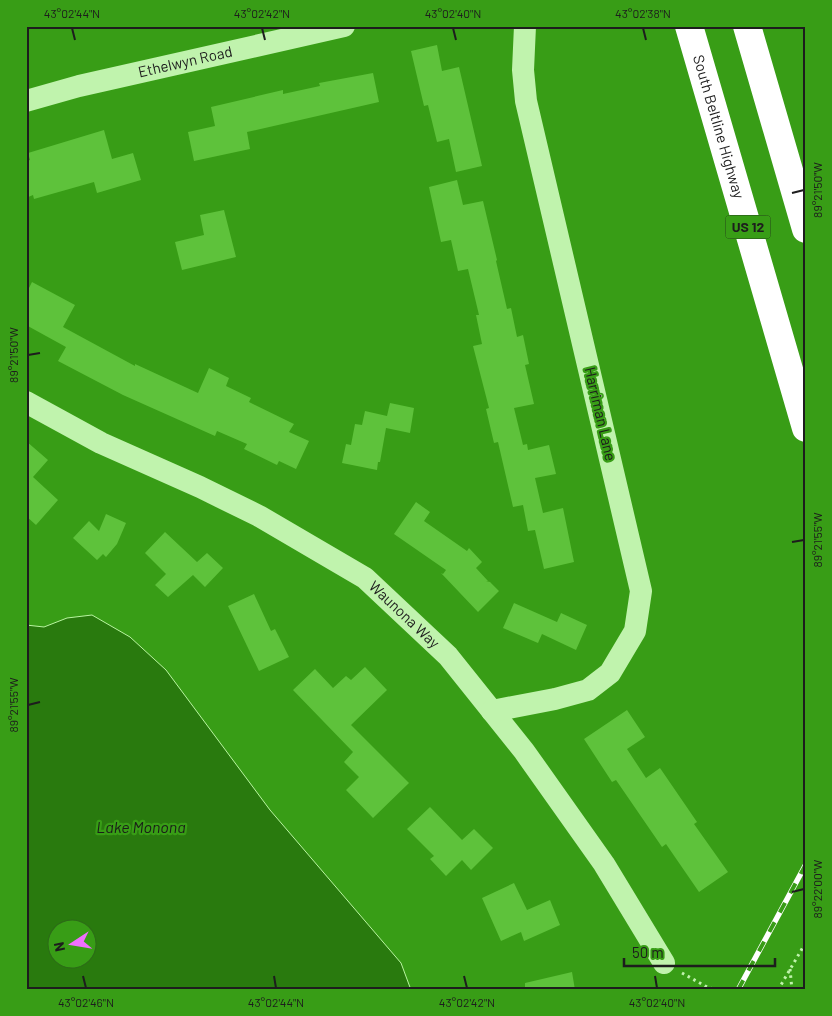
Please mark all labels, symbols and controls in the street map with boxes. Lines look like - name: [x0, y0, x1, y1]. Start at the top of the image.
- text: 43°02'44"N: [44, 6, 100, 20]
- text: 43°02'42"N: [234, 6, 290, 20]
- text: 43°02'40"N: [425, 6, 481, 20]
- text: 43°02'38"N: [615, 6, 671, 20]
- street label: Ethelwyn Road: [136, 42, 234, 80]
- street label: South Beltline Highway: [690, 53, 749, 201]
- text: 89°21'50"W: [810, 162, 824, 218]
- road number: US 12: [726, 216, 770, 238]
- text: 89°21'50"W: [6, 327, 20, 383]
- street label: Harriman Lane: [581, 365, 620, 462]
- text: 89°21'55"W: [810, 512, 824, 568]
- street label: Waunona Way: [366, 577, 444, 651]
- text: 89°21'55"W: [6, 677, 20, 733]
- water label: Lake Monona: [96, 817, 186, 836]
- text: 89°22'00"W: [810, 859, 824, 918]
- north arrow: [48, 918, 98, 968]
- scale bar: [624, 936, 776, 968]
- text: N: [50, 940, 68, 953]
- text: 50 m: [632, 943, 664, 961]
- text: 43°02'46"N: [58, 995, 114, 1009]
- text: 43°02'44"N: [248, 995, 304, 1009]
- text: 43°02'42"N: [439, 995, 495, 1009]
- text: 43°02'40"N: [629, 995, 685, 1009]

